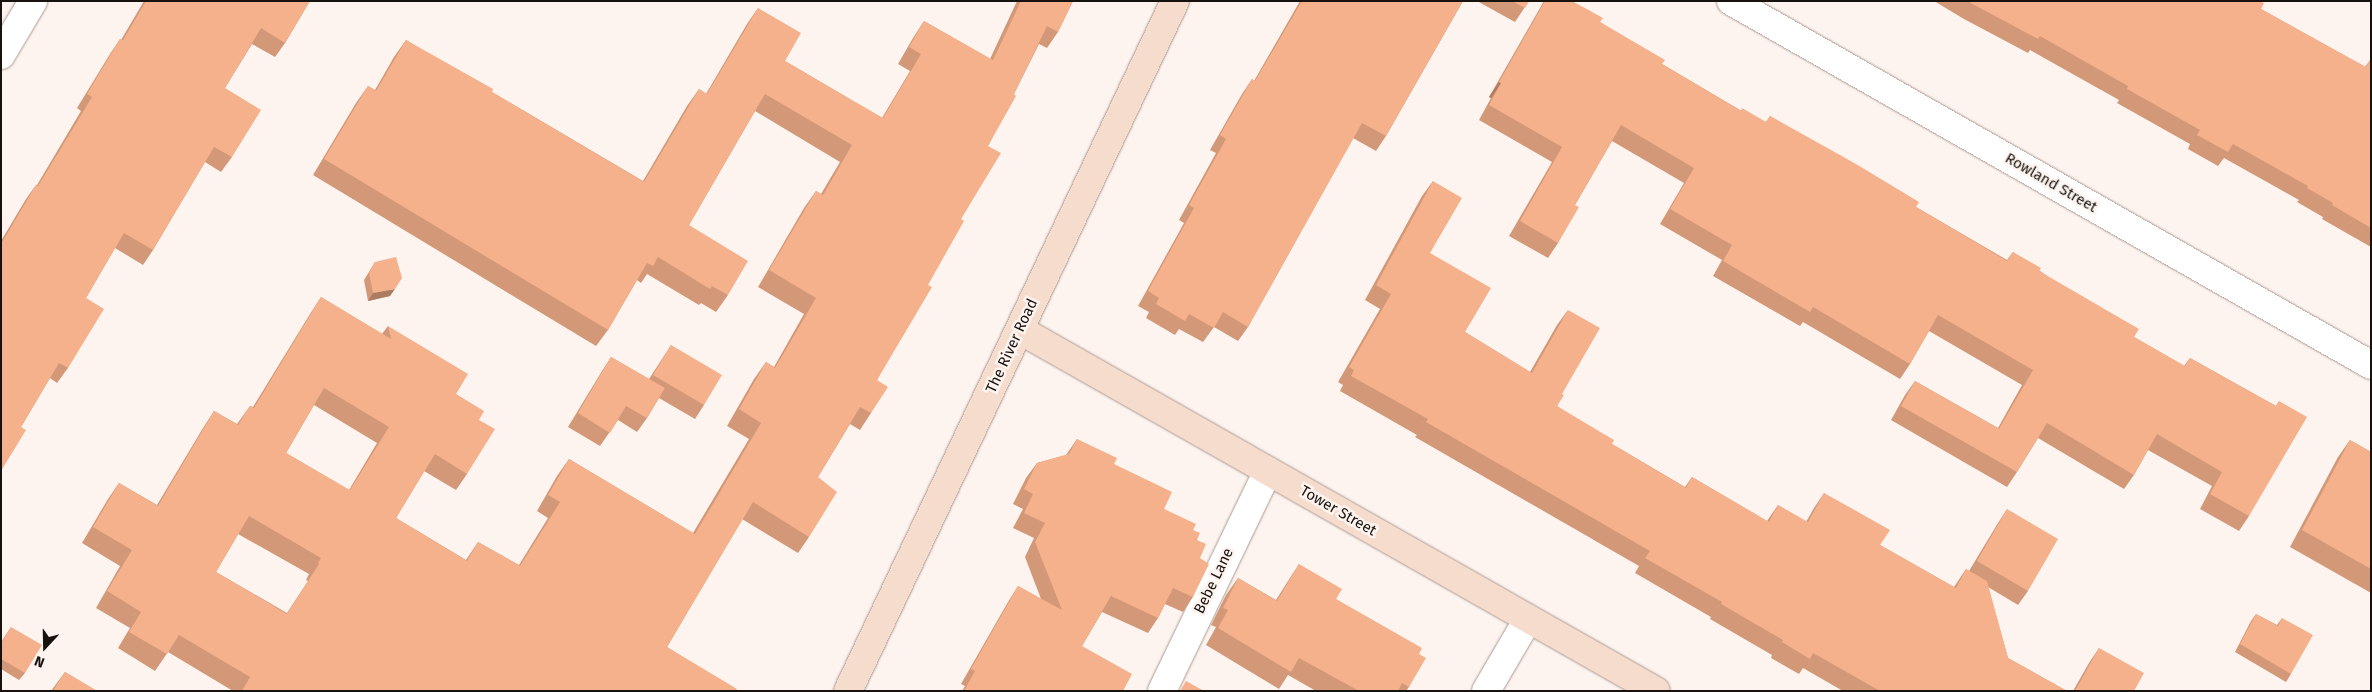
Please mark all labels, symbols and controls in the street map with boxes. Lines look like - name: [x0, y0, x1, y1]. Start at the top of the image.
- street label: Rowland Street: [2002, 149, 2100, 217]
- street label: The River Road: [982, 296, 1042, 396]
- street label: Tower Street: [1297, 482, 1379, 540]
- street label: Bebe Lane: [1190, 545, 1238, 617]
- north arrow: [20, 622, 70, 672]
- text: N: [32, 652, 47, 671]

